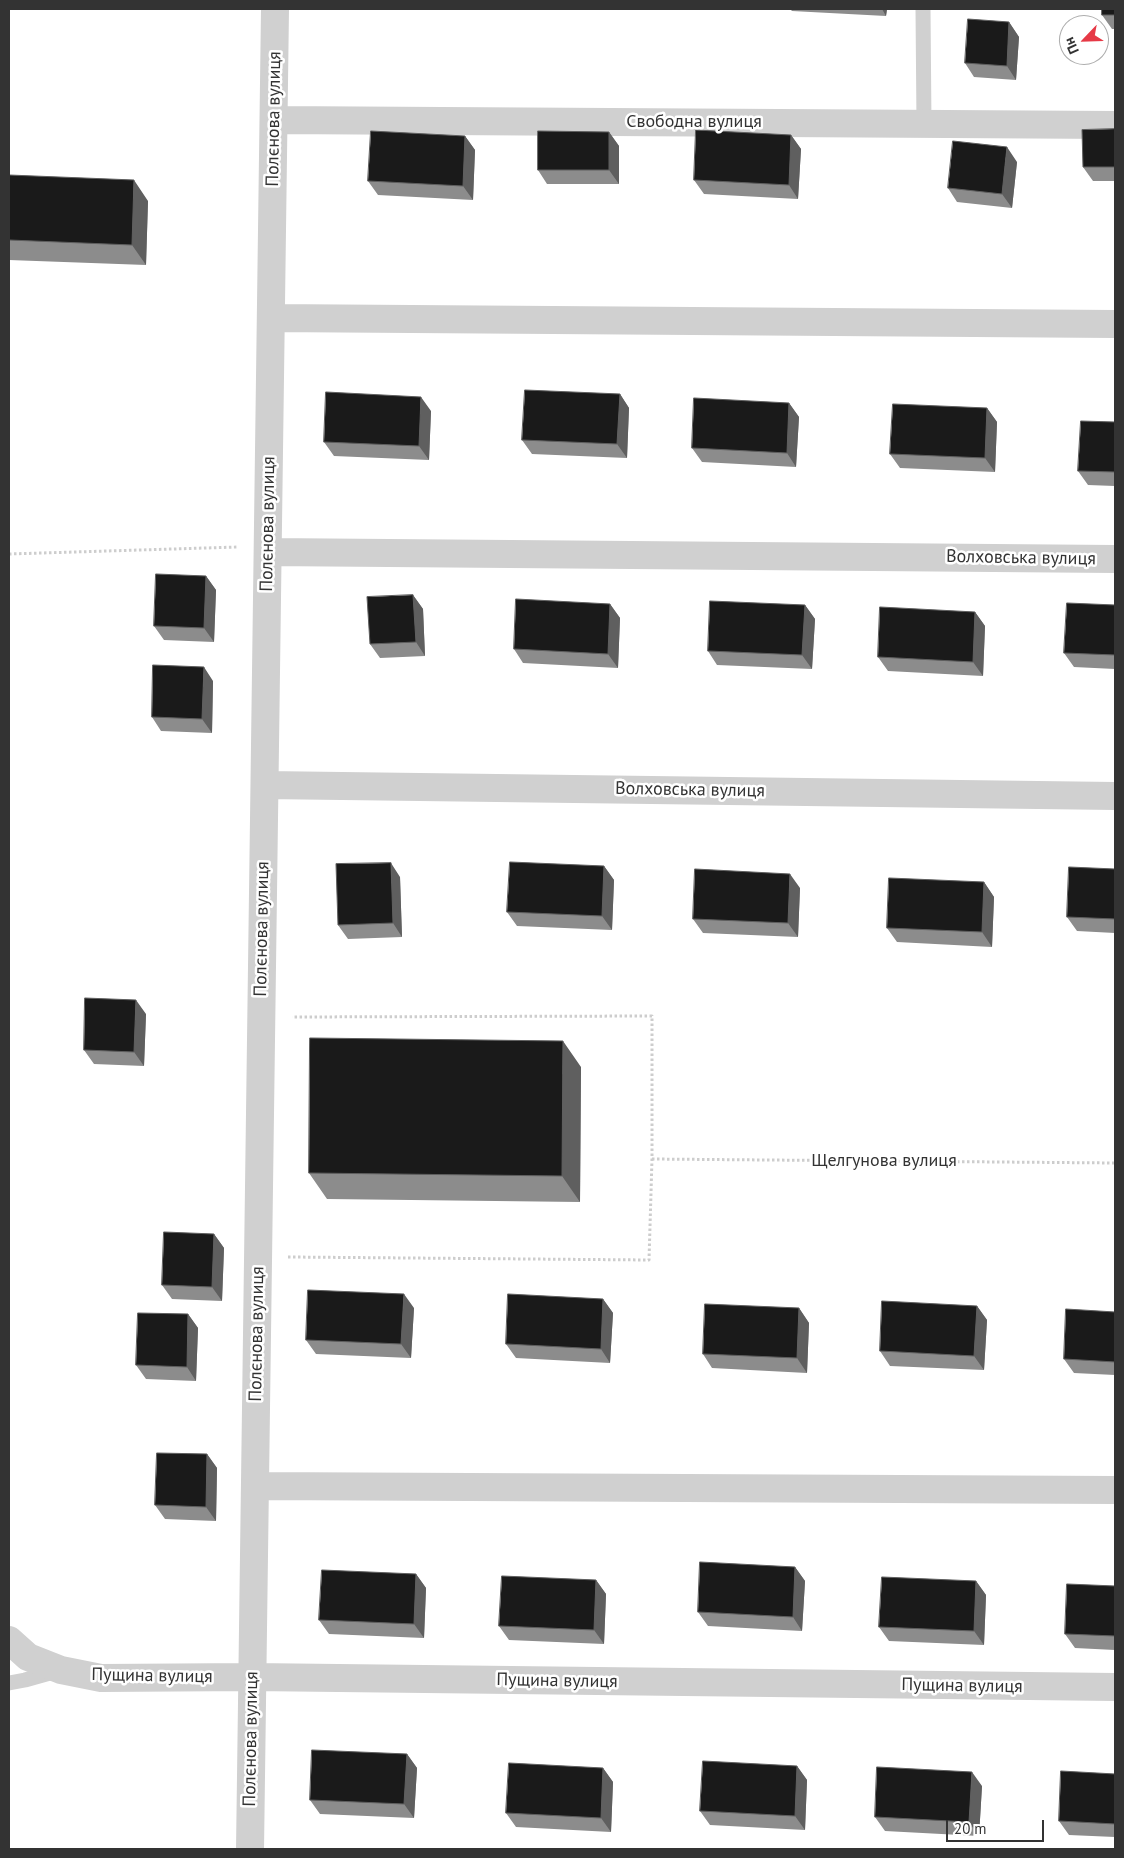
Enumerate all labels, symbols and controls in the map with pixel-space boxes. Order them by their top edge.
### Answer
north arrow [1059,15,1109,65]
text: Пн [1060,35,1083,57]
street label: Полєнова вулиця [262,51,286,187]
street label: Свободна вулиця [626,111,762,133]
street label: Полєнова вулиця [256,456,280,592]
street label: Волховська вулиця [946,546,1096,570]
street label: Волховська вулиця [615,778,765,802]
street label: Полєнова вулиця [250,861,274,997]
street label: Щелгунова вулиця [811,1150,957,1172]
street label: Полєнова вулиця [245,1266,269,1402]
street label: Пущина вулиця [91,1664,213,1688]
street label: Пущина вулиця [496,1669,618,1693]
street label: Полєнова вулиця [239,1671,263,1807]
street label: Пущина вулиця [901,1674,1023,1698]
scale bar [949,1810,1046,1842]
text: 20 m [954,1819,987,1838]

